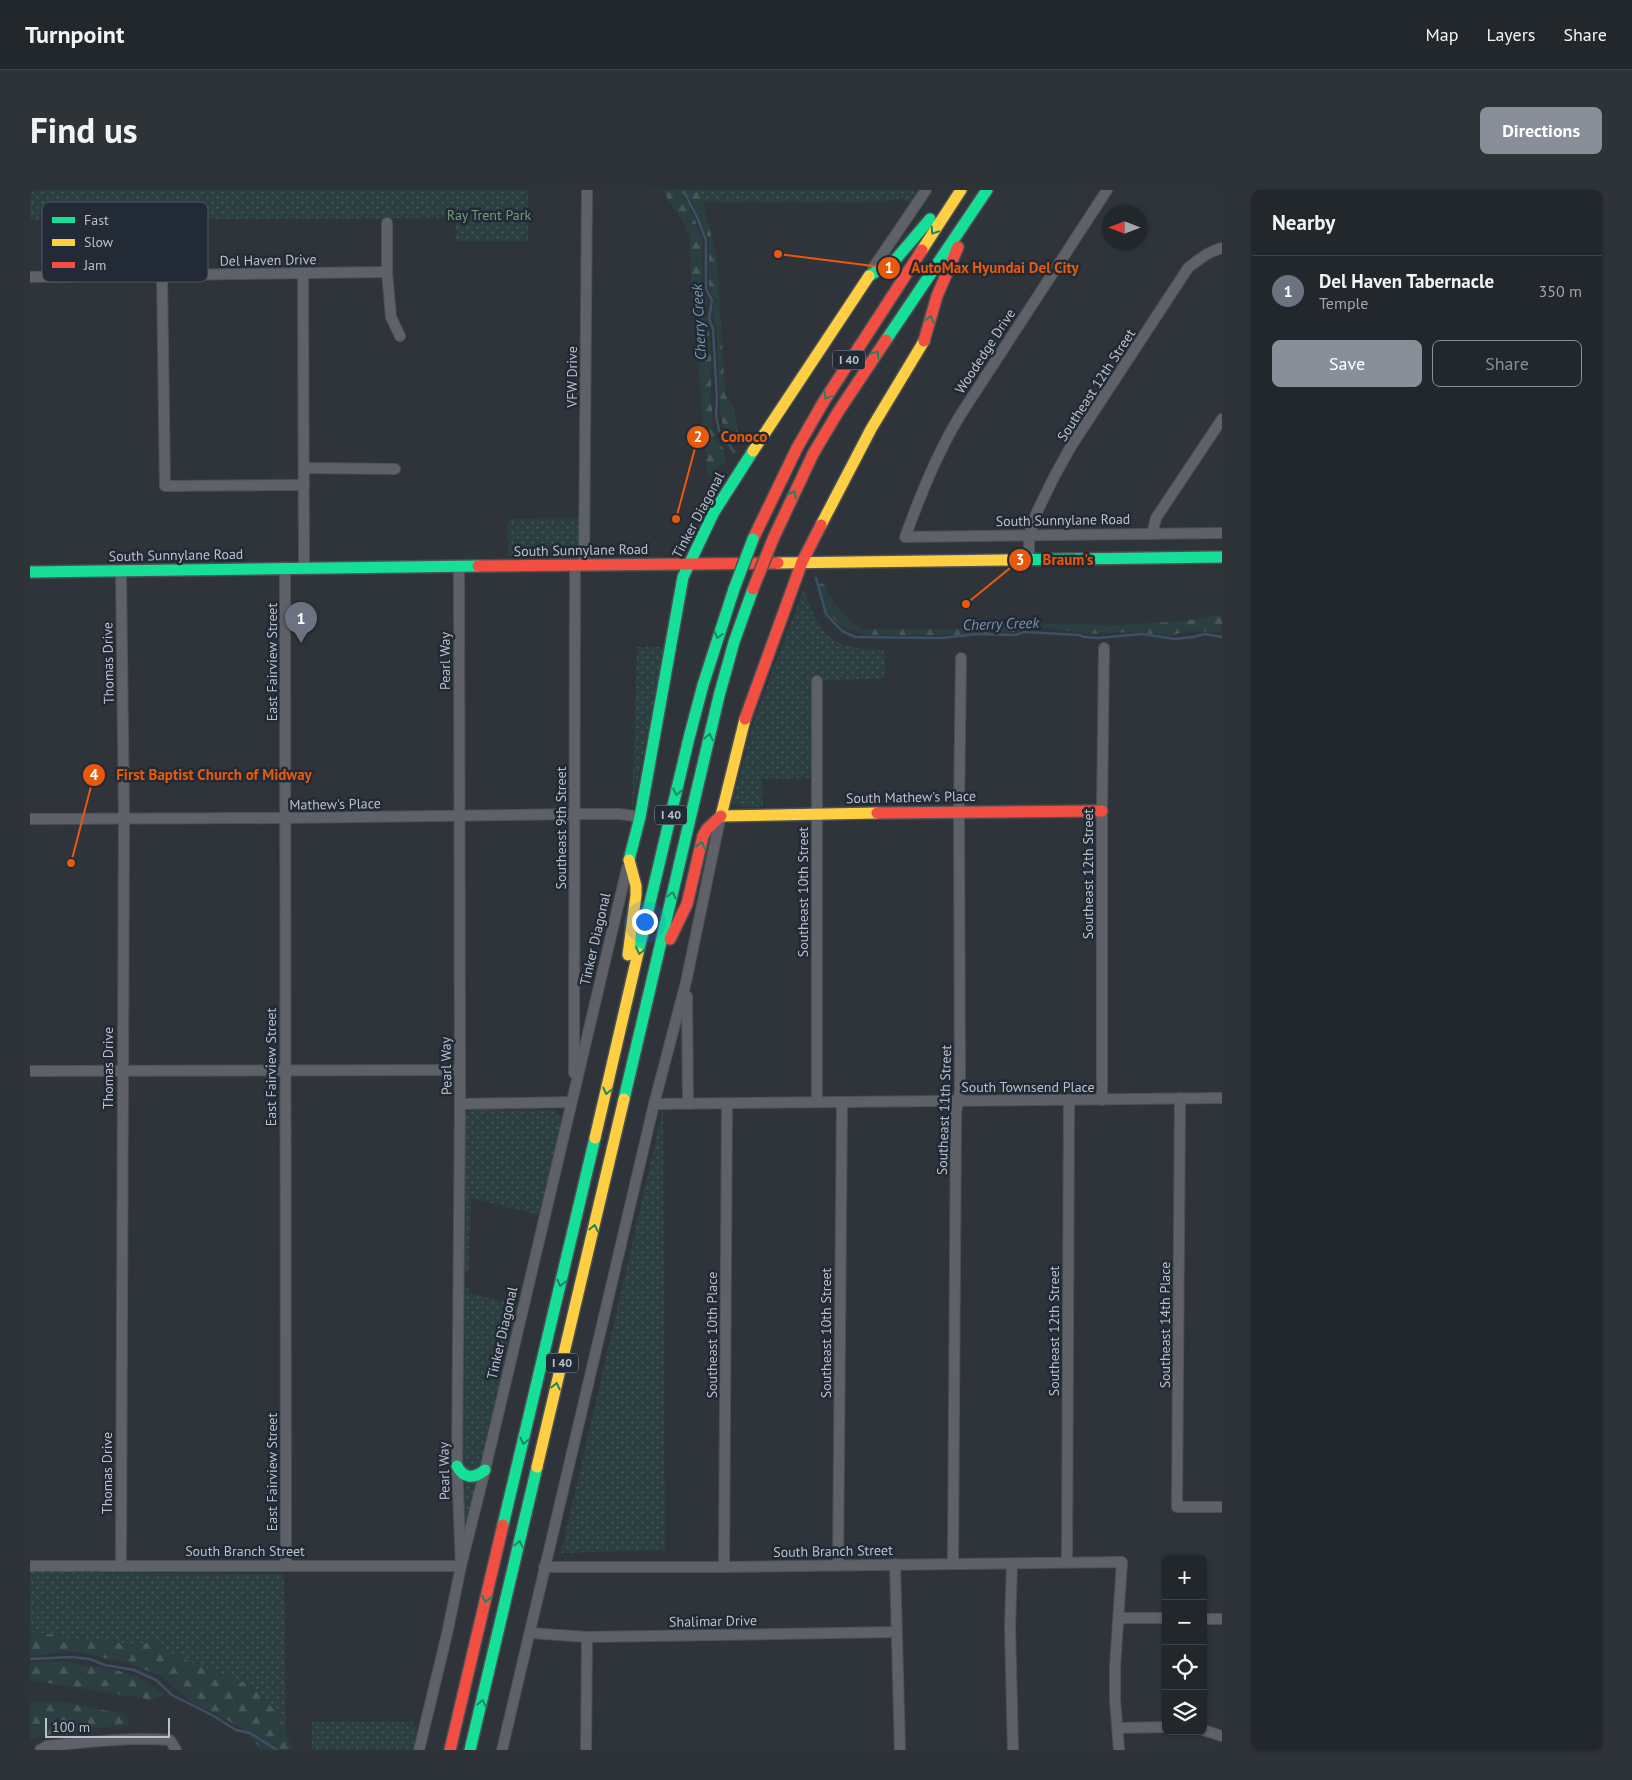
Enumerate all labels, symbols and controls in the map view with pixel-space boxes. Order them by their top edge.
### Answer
text: Turnpoint [25,19,124,50]
text: Map [1426,23,1458,46]
text: Layers [1486,23,1535,46]
text: Share [1563,23,1607,46]
text: Find us [30,107,138,153]
button: Directions [1480,107,1602,154]
legend [42,202,208,282]
north arrow [1102,205,1147,250]
park label: Ray Trent Park [447,206,532,224]
text: Nearby [1272,209,1335,236]
text: Fast [84,211,109,229]
one-way arrow [931,225,941,234]
text: Slow [84,233,114,251]
street label: Del Haven Drive [219,250,317,270]
callout: AutoMax Hyundai Del City [876,253,1089,283]
text: Jam [83,256,106,274]
text: 1 [885,258,893,277]
text: AutoMax Hyundai Del City [911,258,1080,277]
text: Del Haven Tabernacle [1319,269,1494,293]
text: 1 [1283,281,1293,301]
text: 350 m [1539,281,1582,301]
water label: Cherry Creek [687,282,710,361]
text: Temple [1319,293,1368,313]
street label: Woodedge Drive [951,305,1019,397]
one-way arrow [925,315,935,323]
street label: Southeast 12th Street [1053,325,1139,445]
button: Save [1272,340,1422,387]
button: Share [1432,340,1582,387]
street label: VFW Drive [563,346,581,409]
road number: I 40 [833,350,865,370]
one-way arrow [870,351,879,360]
one-way arrow [823,391,833,400]
callout: Conoco [686,422,777,452]
text: 2 [694,427,702,446]
text: Conoco [721,427,767,446]
street label: Tinker Diagonal [668,469,728,561]
one-way arrow [787,490,797,499]
street label: South Sunnylane Road [996,510,1130,530]
street label: South Sunnylane Road [514,540,648,560]
street label: South Sunnylane Road [109,545,243,565]
callout: Braum's [1008,545,1103,575]
text: 3 [1016,550,1024,569]
text: Braum's [1043,550,1093,569]
pin: 1 [285,602,317,643]
street label: East Fairview Street [263,603,281,721]
water label: Cherry Creek [963,613,1041,634]
street label: Thomas Drive [98,622,118,704]
street label: Pearl Way [436,631,454,690]
one-way arrow [714,631,724,639]
one-way arrow [703,733,714,742]
callout: First Baptist Church of Midway [81,760,322,790]
text: 4 [90,765,99,784]
text: First Baptist Church of Midway [116,765,313,784]
street label: Southeast 9th Street [552,766,570,889]
street label: South Mathew's Place [846,787,976,807]
one-way arrow [672,788,683,797]
street label: Mathew's Place [289,794,381,814]
road number: I 40 [655,806,687,824]
street label: Southeast 12th Street [1079,809,1097,939]
street label: Southeast 10th Street [794,827,812,957]
one-way arrow [695,841,706,850]
street label: Tinker Diagonal [576,891,614,987]
one-way arrow [666,891,677,900]
your location [632,909,658,935]
one-way arrow [635,946,646,955]
street label: East Fairview Street [262,1008,280,1126]
street label: Thomas Drive [99,1027,117,1109]
street label: Pearl Way [436,1036,456,1095]
street label: Southeast 11th Street [933,1044,955,1176]
street label: South Townsend Place [961,1078,1095,1096]
one-way arrow [602,1086,612,1094]
one-way arrow [588,1224,599,1233]
street label: Southeast 14th Place [1156,1262,1174,1388]
street label: Southeast 12th Street [1045,1266,1063,1396]
street label: Southeast 10th Street [817,1268,835,1398]
street label: Southeast 10th Place [703,1272,721,1398]
one-way arrow [556,1278,567,1287]
street label: Tinker Diagonal [483,1285,521,1381]
road number: I 40 [546,1354,578,1372]
one-way arrow [550,1382,561,1391]
street label: East Fairview Street [263,1413,281,1531]
street label: Thomas Drive [98,1432,116,1514]
one-way arrow [519,1436,530,1445]
street label: Pearl Way [434,1441,454,1500]
one-way arrow [513,1540,524,1549]
street label: South Branch Street [773,1541,893,1561]
street label: South Branch Street [185,1542,305,1560]
map controls [1162,1555,1207,1735]
button: + [1162,1555,1207,1600]
one-way arrow [481,1594,492,1603]
button: − [1162,1600,1207,1645]
street label: Shalimar Drive [669,1611,757,1631]
button: locate [1162,1645,1207,1690]
button: layers [1162,1690,1207,1735]
one-way arrow [476,1698,487,1707]
scale bar [45,1715,170,1738]
text: 100 m [52,1718,90,1736]

